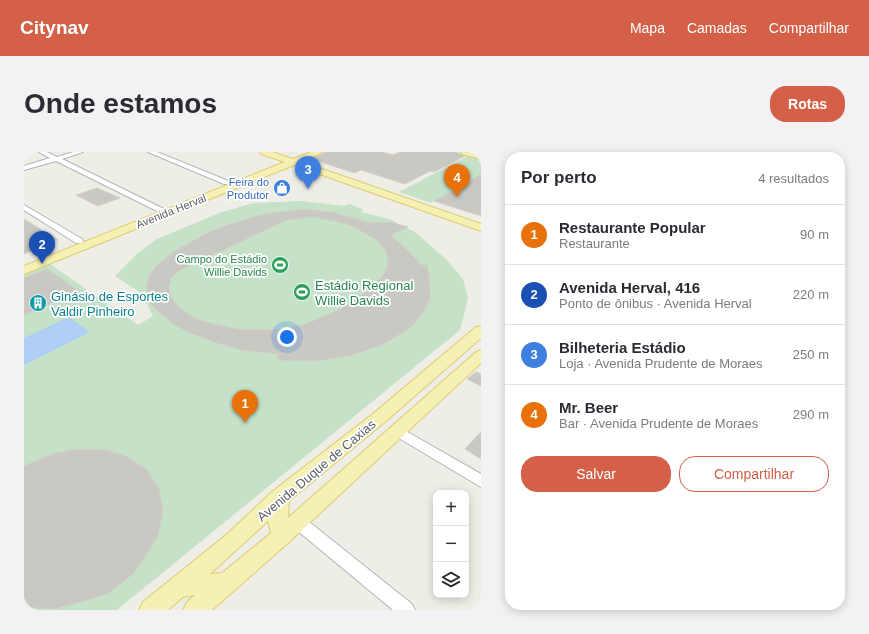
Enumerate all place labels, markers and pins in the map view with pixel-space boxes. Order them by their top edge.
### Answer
pin: 3 [295,156,321,189]
pin: 4 [444,164,470,197]
place label: Feira do Produtor [227,176,269,201]
shop icon: Feira do Produtor [272,178,292,198]
pin: 2 [29,231,55,264]
place label: Campo do Estádio Willie Davids [177,253,267,278]
sports icon: Campo do Estádio Willie Davids [270,255,290,275]
place label: Estádio Regional Willie Davids [315,278,413,308]
sports icon: Estádio Regional Willie Davids [292,282,312,302]
place label: Ginásio de Esportes Valdir Pinheiro [51,289,169,319]
building icon: Ginásio de Esportes Valdir Pinheiro [28,293,48,313]
pin: 1 [232,390,258,423]

